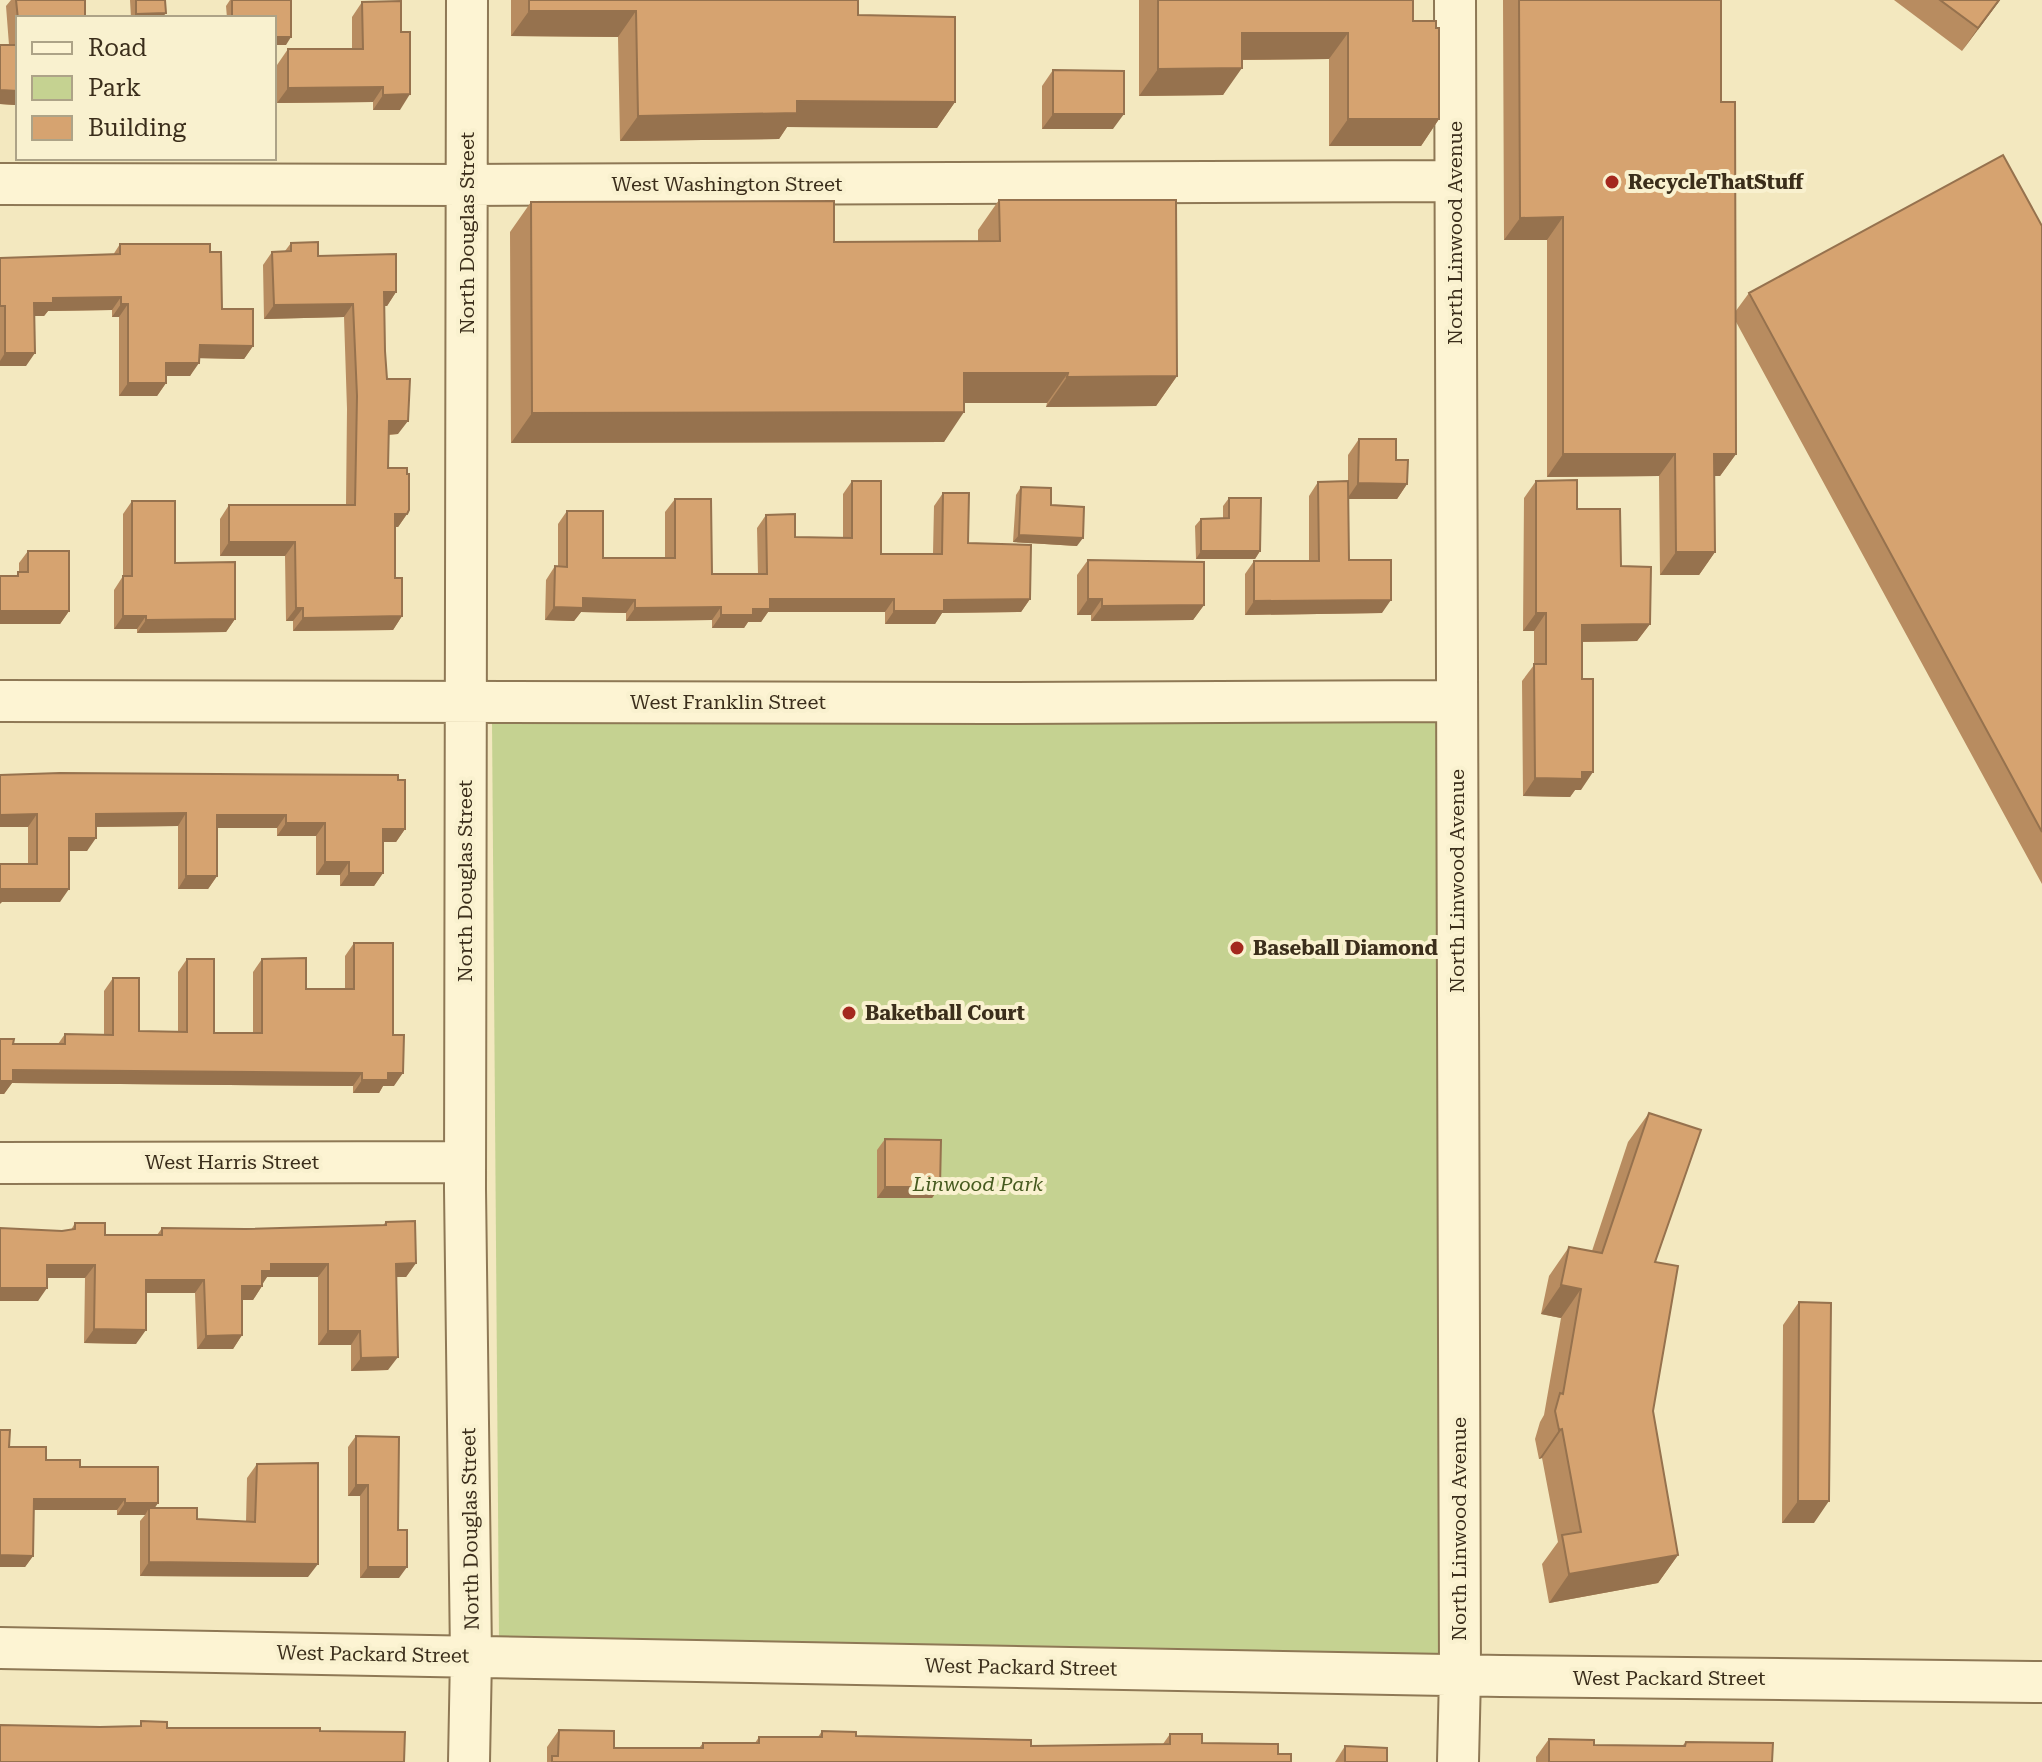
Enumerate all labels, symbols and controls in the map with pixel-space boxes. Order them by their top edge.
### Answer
legend [16,16,276,160]
text: Road [88,34,147,62]
text: Park [88,74,141,102]
text: Building [88,114,186,142]
street label: North Linwood Avenue [1443,121,1467,345]
street label: North Douglas Street [455,131,479,334]
place label: RecycleThatStuff [1628,170,1804,194]
street label: West Washington Street [612,172,843,196]
marker: RecycleThatStuff [1603,173,1621,191]
street label: West Franklin Street [630,690,826,714]
street label: North Linwood Avenue [1445,769,1469,993]
street label: North Douglas Street [453,779,477,982]
place label: Baseball Diamond [1253,936,1438,960]
marker: Baseball Diamond [1228,939,1246,957]
place label: Baketball Court [865,1001,1025,1025]
marker: Baketball Court [840,1004,858,1022]
street label: West Harris Street [145,1150,320,1174]
park label: Linwood Park [912,1172,1043,1196]
street label: North Linwood Avenue [1447,1417,1471,1641]
street label: North Douglas Street [456,1427,484,1631]
street label: West Packard Street [276,1640,470,1668]
street label: West Packard Street [924,1653,1118,1681]
street label: West Packard Street [1573,1666,1766,1690]

